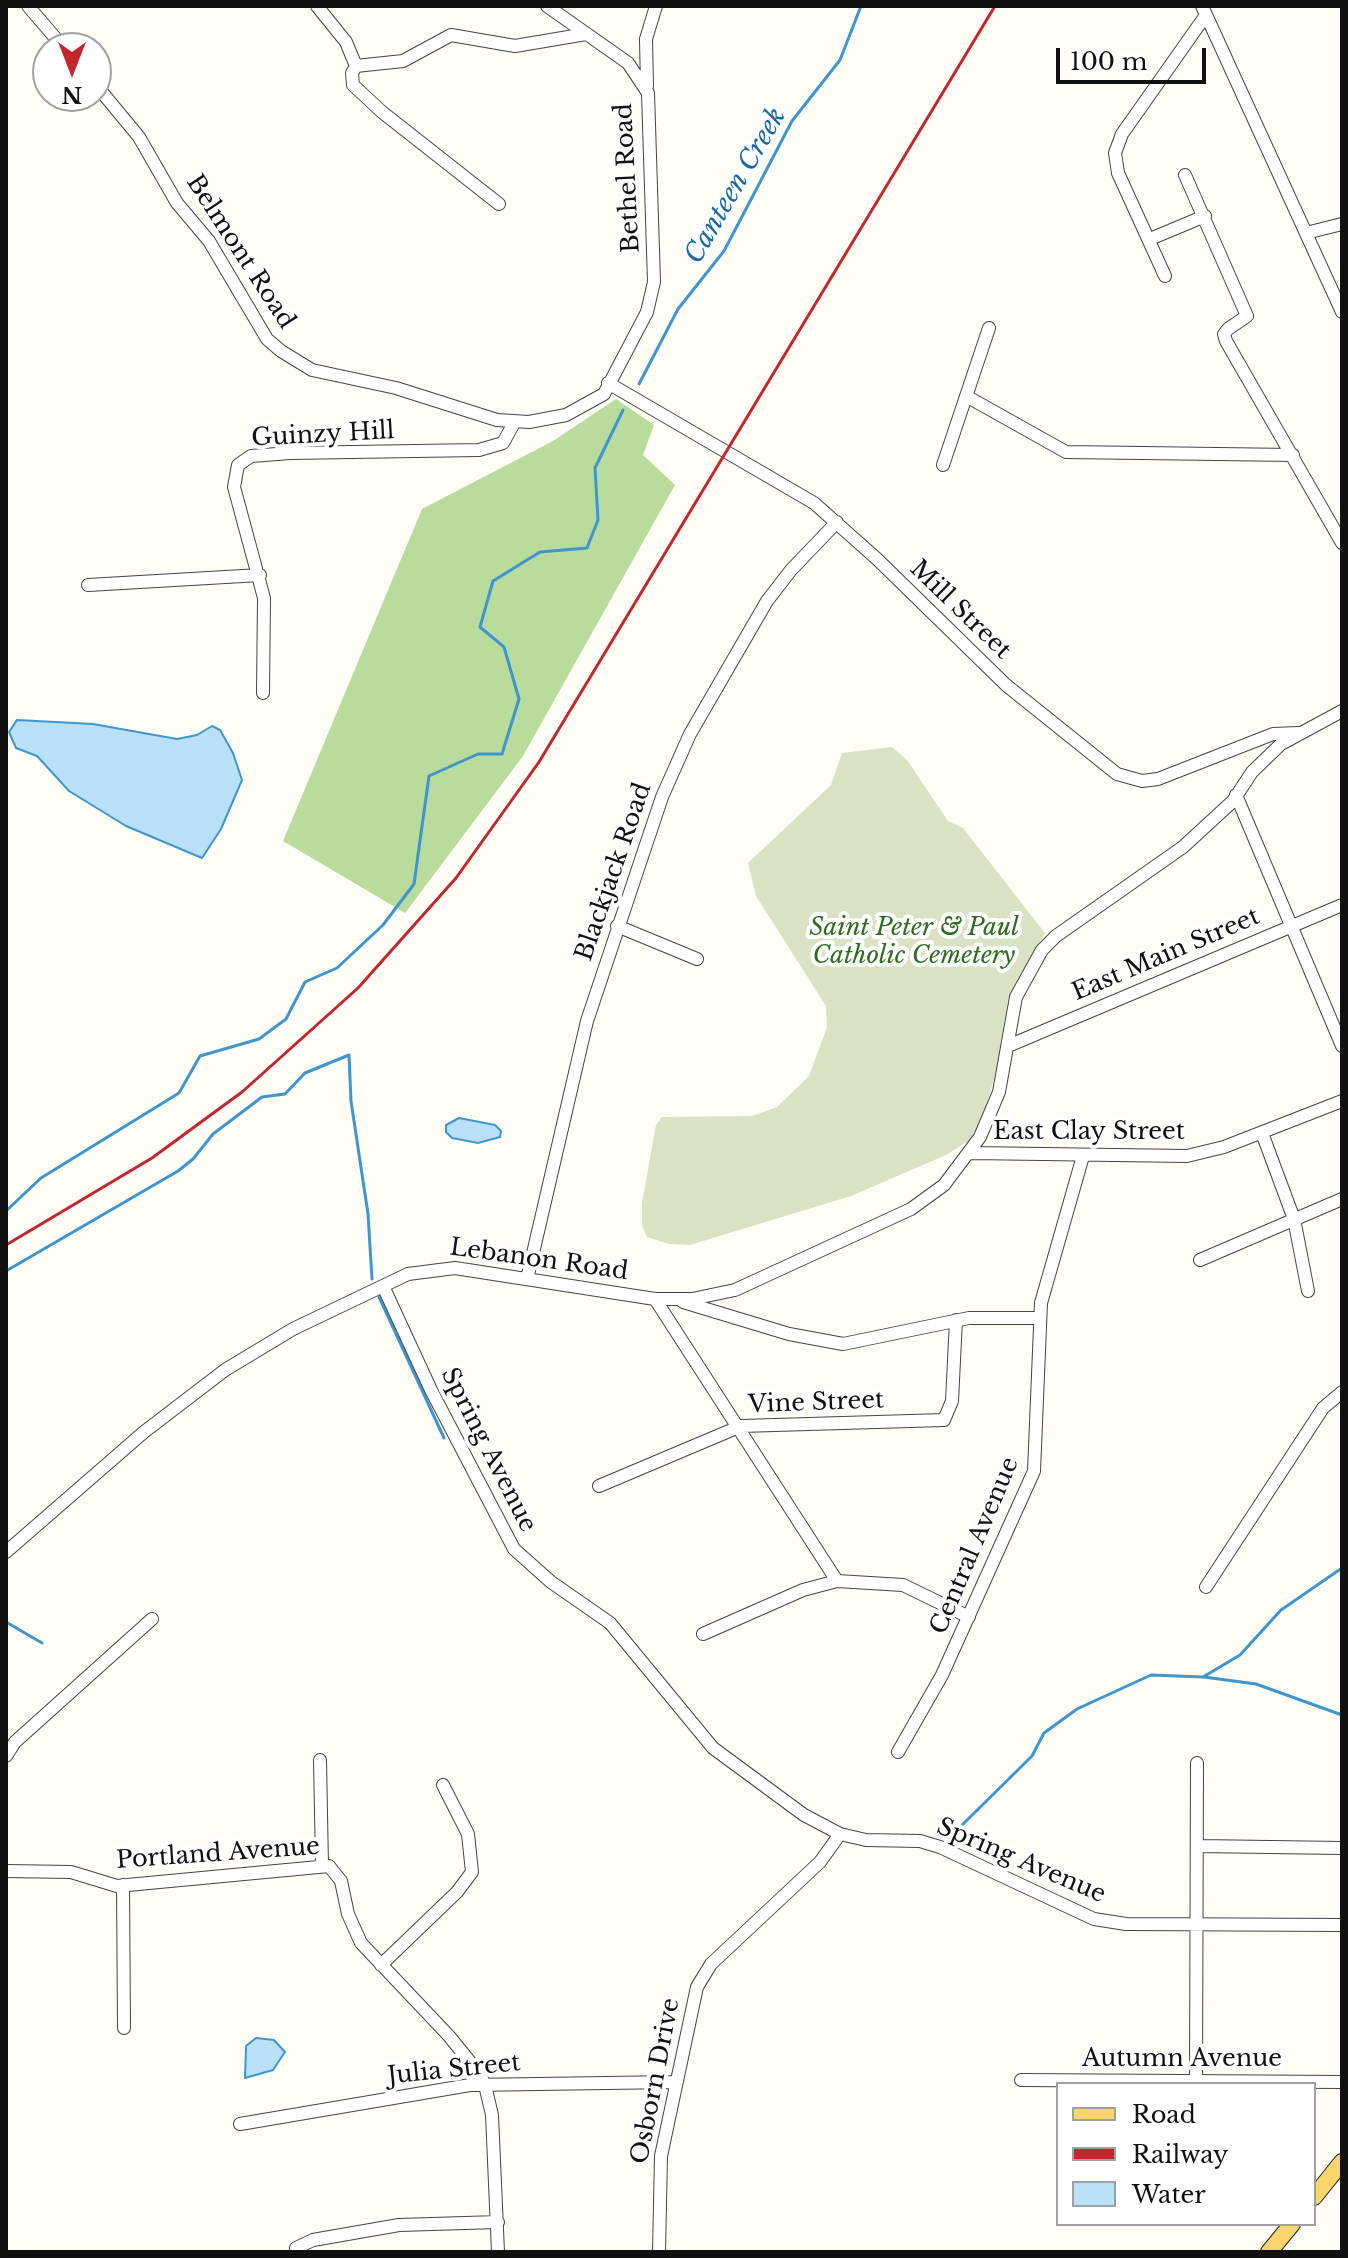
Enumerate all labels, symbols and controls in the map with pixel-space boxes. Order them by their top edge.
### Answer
north arrow [32,32,112,112]
scale bar [1060,32,1210,82]
text: 100 m [1070,47,1148,76]
text: N [62,81,82,108]
street label: Bethel Road [610,102,646,254]
water label: Canteen Creek [679,103,793,269]
street label: Belmont Road [180,170,300,334]
street label: Guinzy Hill [251,417,395,453]
street label: Mill Street [904,555,1016,665]
street label: Blackjack Road [570,779,658,965]
street label: East Main Street [1068,903,1264,1007]
park label: Saint Peter & Paul Catholic Cemetery [809,914,1019,970]
street label: East Clay Street [993,1118,1185,1146]
street label: Lebanon Road [448,1233,630,1287]
street label: Spring Avenue [434,1363,542,1537]
street label: Vine Street [747,1386,885,1420]
street label: Central Avenue [925,1453,1025,1639]
street label: Spring Avenue [932,1812,1110,1910]
street label: Portland Avenue [115,1833,321,1875]
street label: Osborn Drive [626,1996,686,2166]
street label: Autumn Avenue [1082,2045,1282,2073]
street label: Julia Street [386,2049,522,2091]
legend [1056,2082,1316,2226]
text: Road [1132,2100,1196,2129]
text: Railway [1132,2140,1228,2169]
text: Water [1132,2180,1206,2209]

